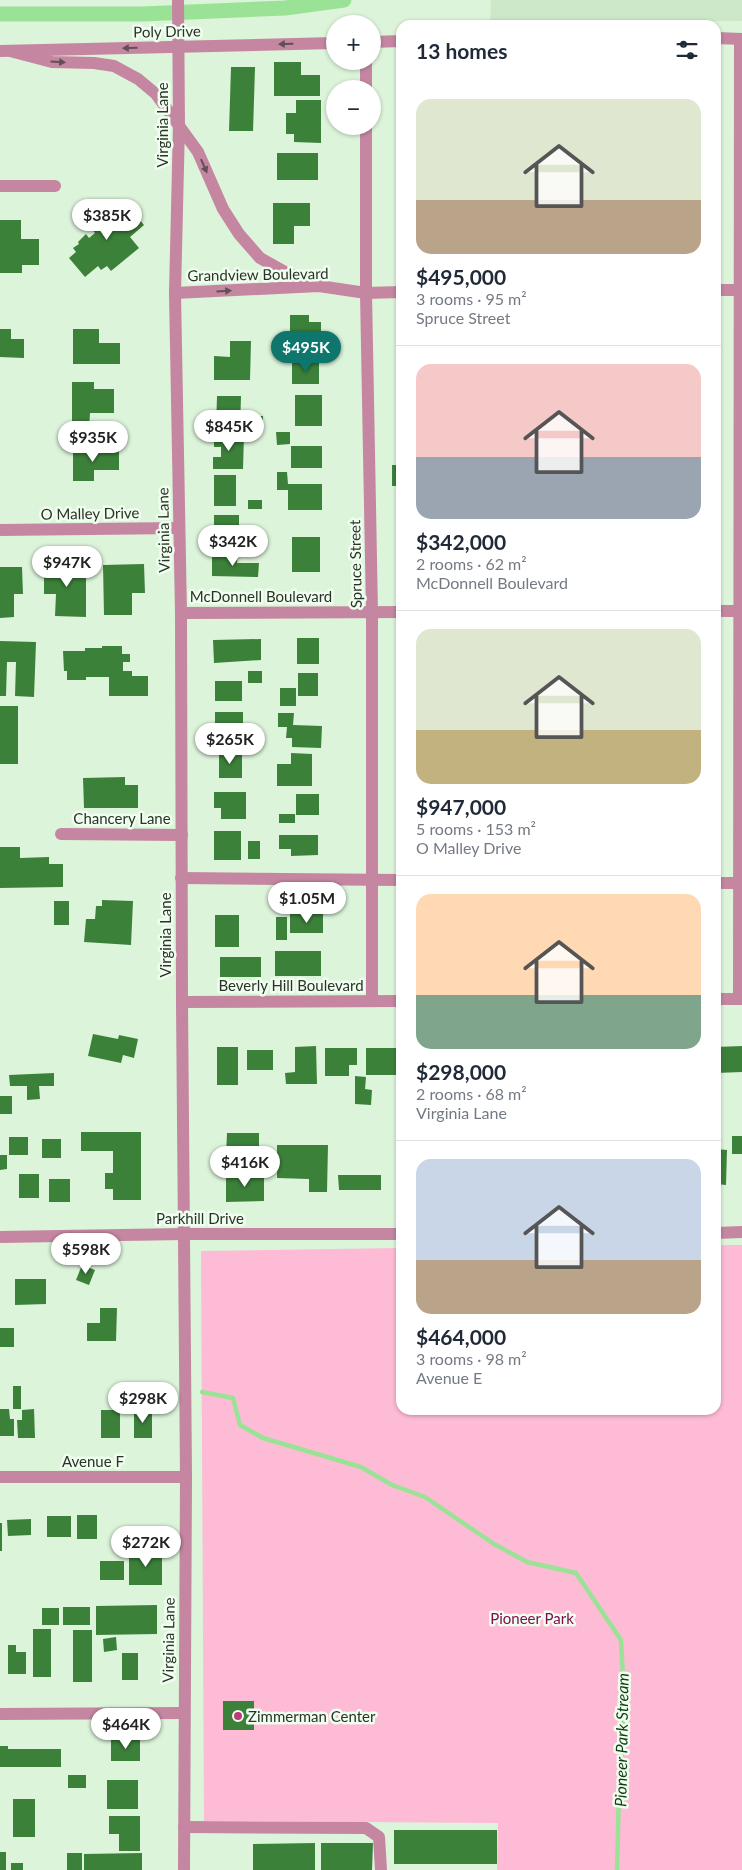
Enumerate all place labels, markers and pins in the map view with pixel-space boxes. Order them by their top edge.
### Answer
pin: $385K [72,198,142,241]
pin: $495K [271,330,341,373]
pin: $845K [194,410,264,452]
pin: $935K [58,420,128,463]
pin: $342K [198,524,268,567]
pin: $947K [32,546,102,588]
pin: $265K [195,722,265,765]
pin: $1.05M [266,882,348,924]
pin: $416K [210,1146,280,1188]
pin: $598K [51,1232,121,1275]
pin: $298K [108,1382,178,1424]
pin: $272K [111,1526,181,1568]
place label: Zimmerman Center [248,1707,376,1725]
pin: $464K [91,1708,161,1750]
marker: Zimmerman Center [232,1710,244,1722]

